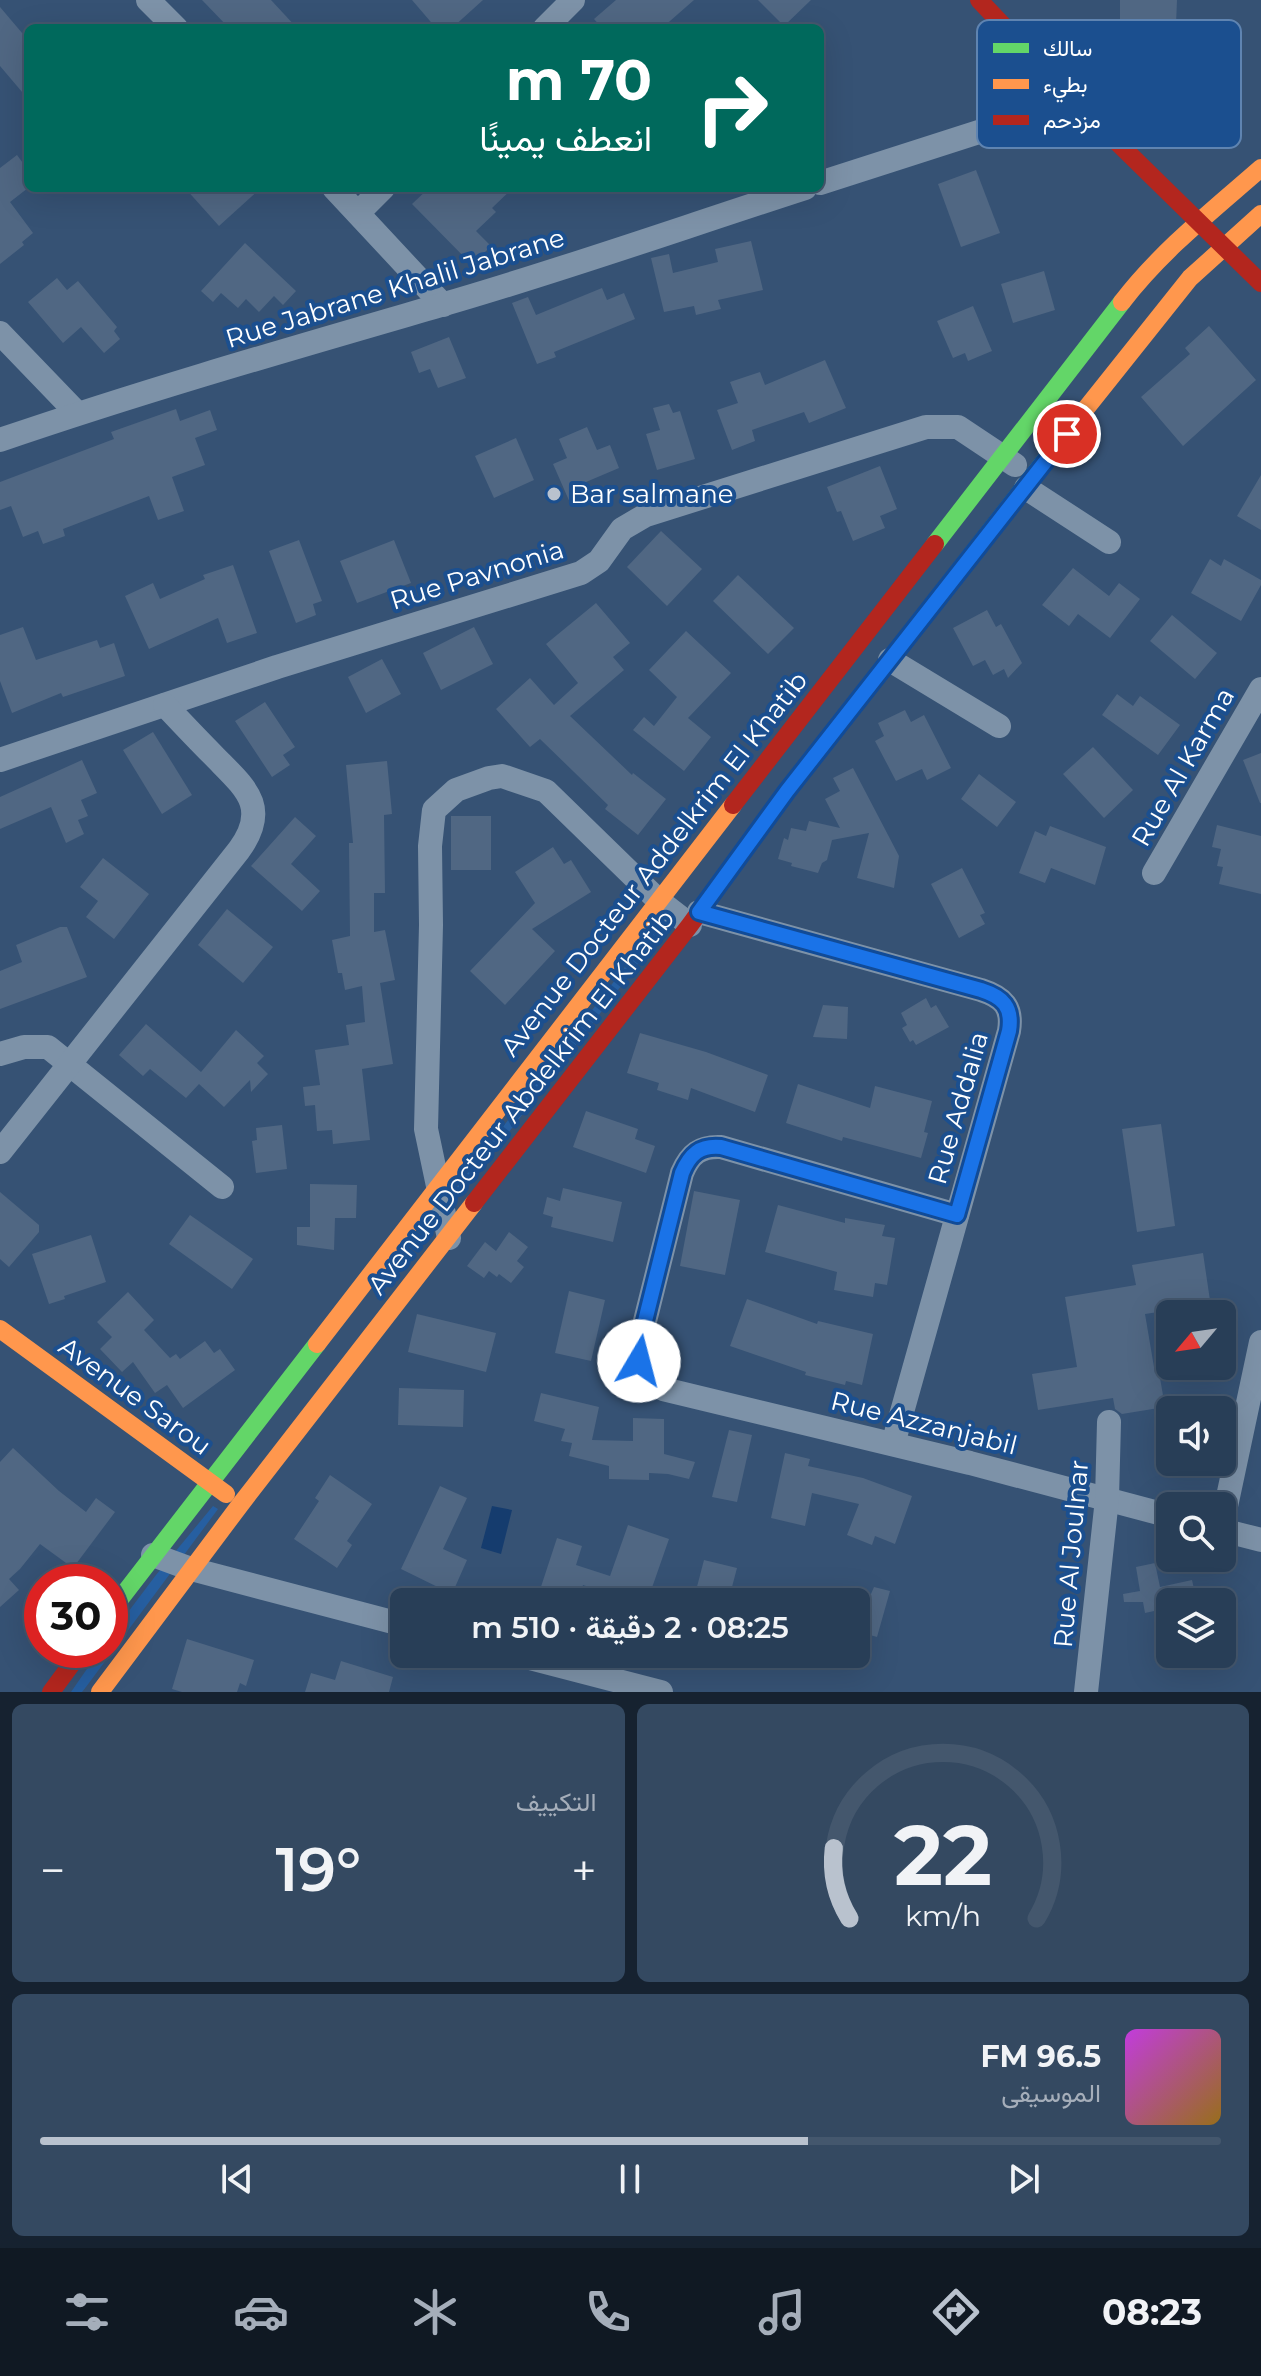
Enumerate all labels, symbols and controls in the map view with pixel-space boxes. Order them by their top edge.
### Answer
legend [977,20,1241,148]
text: سالك [1043,35,1092,62]
text: 70 m [506,46,652,114]
icon: right [680,56,784,160]
text: بطيء [1043,71,1088,103]
text: مزدحم [1043,107,1101,135]
text: انعطف يمينًا [479,116,652,160]
street label: Rue Jabrane Khalil Jabrane [222,221,568,355]
pin [1033,400,1101,468]
icon: arrive [1045,412,1089,456]
place label: Bar salmane [570,478,733,510]
marker: Bar salmane [545,485,563,503]
street label: Rue Pavnonia [386,533,568,617]
street label: Avenue Docteur Addelkrim El Khatib [494,665,814,1063]
street label: Rue Al Karma [1125,682,1241,852]
street label: Avenue Docteur Abdelkrim El Khatib [361,903,681,1301]
street label: Rue Addalia [921,1028,995,1188]
north arrow [1156,1300,1236,1380]
map controls [1156,1300,1236,1668]
position arrow [597,1319,681,1403]
street label: Avenue Sarou [53,1330,217,1462]
street label: Rue Azzanjabil [827,1384,1021,1462]
button: sound [1156,1396,1236,1476]
street label: Rue Al Joulnar [1047,1459,1095,1649]
button: search [1156,1492,1236,1572]
speed limit sign: 30 [24,1564,128,1668]
button: layers [1156,1588,1236,1668]
text: 08:25 · 2 دقيقة · 510 m [471,1609,789,1646]
text: التكييف [516,1786,597,1818]
text: 22 [894,1804,992,1906]
text: 19° [275,1833,361,1906]
text: − [40,1843,65,1897]
text: + [571,1843,597,1897]
text: km/h [905,1898,981,1933]
text: 96.5 FM [980,2038,1101,2075]
text: الموسيقى [1001,2077,1101,2109]
icon: previous [215,2157,259,2201]
icon: pause [608,2157,652,2201]
icon: next [1002,2157,1046,2201]
icon: filters [59,2284,115,2340]
icon: car [233,2284,289,2340]
icon: climate [407,2284,463,2340]
icon: phone [580,2284,636,2340]
icon: music [754,2284,810,2340]
icon: directions [928,2284,984,2340]
text: 08:23 [1102,2290,1202,2334]

